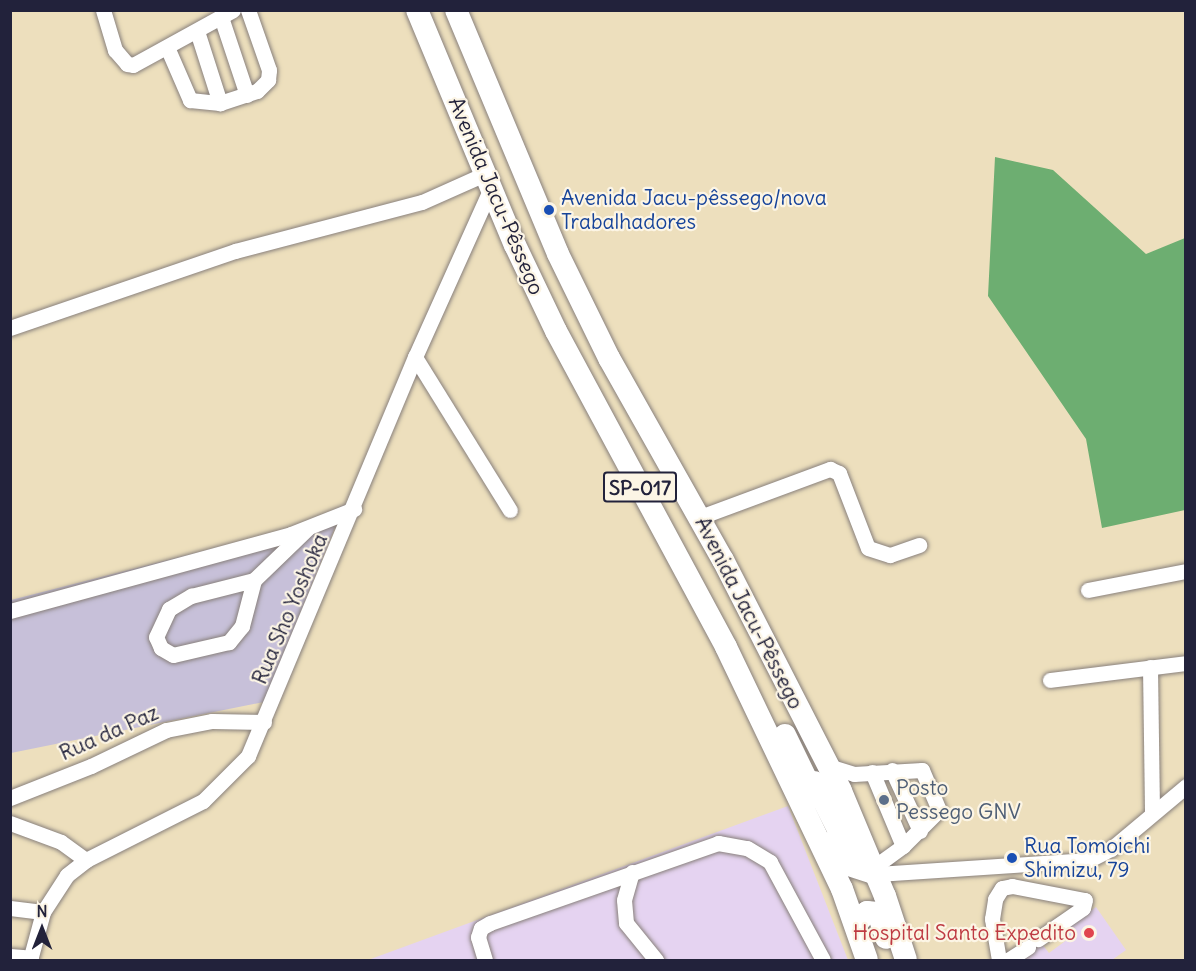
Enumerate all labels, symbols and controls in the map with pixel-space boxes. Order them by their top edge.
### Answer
street label: Avenida Jacu-Pêssego [443,93,549,299]
place label: Avenida Jacu-pêssego/nova Trabalhadores [561,185,827,235]
marker: Avenida Jacu-pêssego/nova Trabalhadores [542,203,556,217]
road number: SP-017 [602,470,678,504]
street label: Avenida Jacu-Pêssego [690,513,808,713]
street label: Rua Sho Yoshoka [247,530,333,688]
street label: Rua da Paz [56,700,162,766]
place label: Posto Pessego GNV [896,775,1021,825]
marker: Posto Pessego GNV [877,793,891,807]
place label: Rua Tomoichi Shimizu, 79 [1024,833,1150,883]
marker: Rua Tomoichi Shimizu, 79 [1005,851,1019,865]
north arrow [12,899,72,959]
text: N [36,901,48,921]
place label: Hospital Santo Expedito [853,920,1076,946]
marker: Hospital Santo Expedito [1080,924,1098,942]

